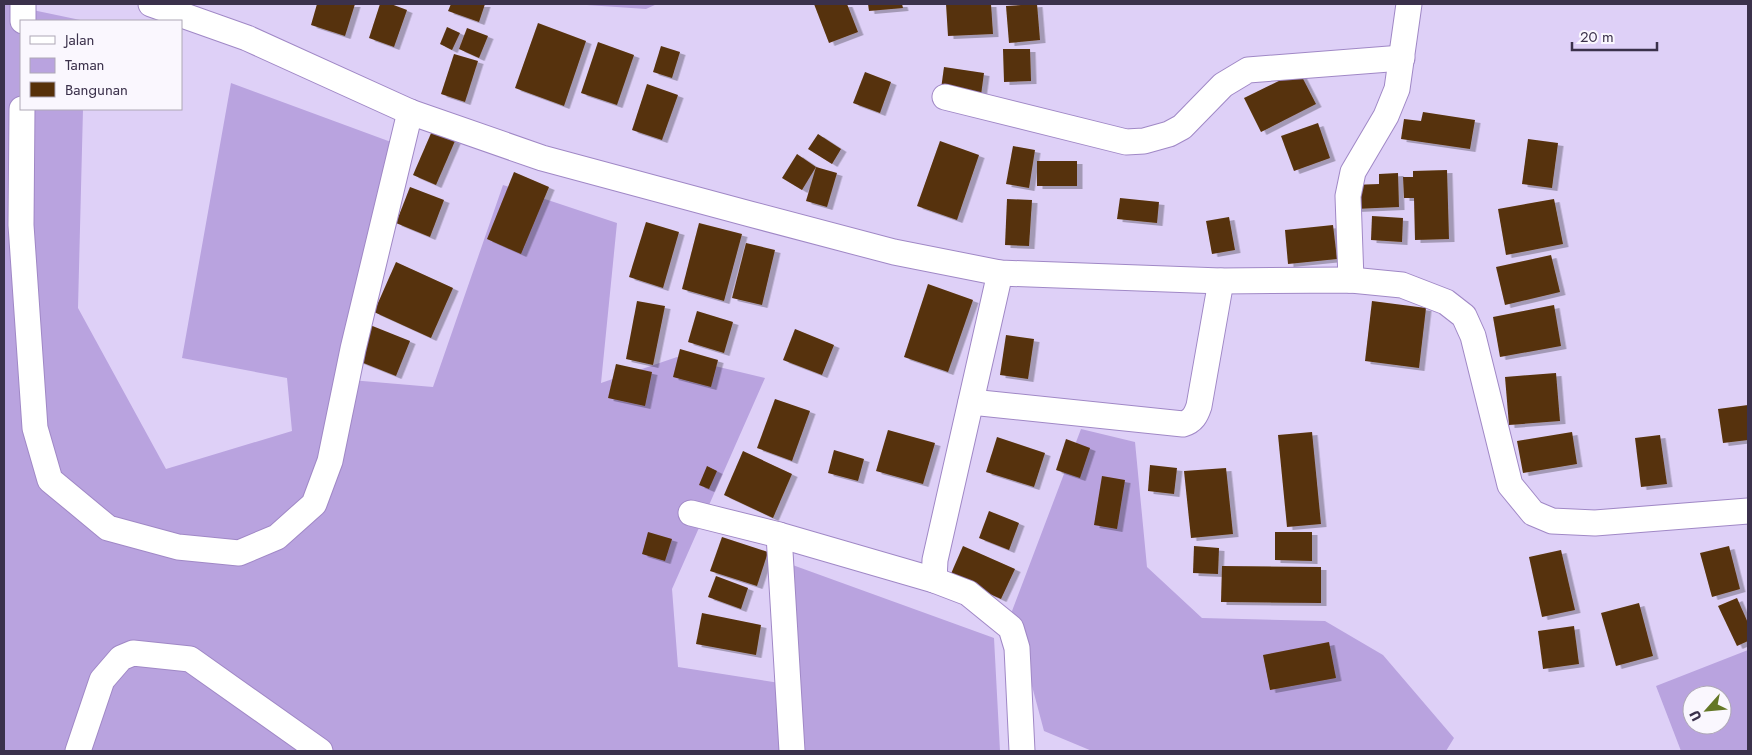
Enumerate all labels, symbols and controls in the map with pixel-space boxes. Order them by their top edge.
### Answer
legend [20,20,182,110]
scale bar [1572,20,1657,52]
text: 20 m [1580,26,1614,48]
text: Jalan [63,29,94,51]
text: Taman [65,54,104,76]
text: Bangunan [65,79,128,101]
north arrow [1682,685,1732,735]
text: U [1684,707,1707,725]

